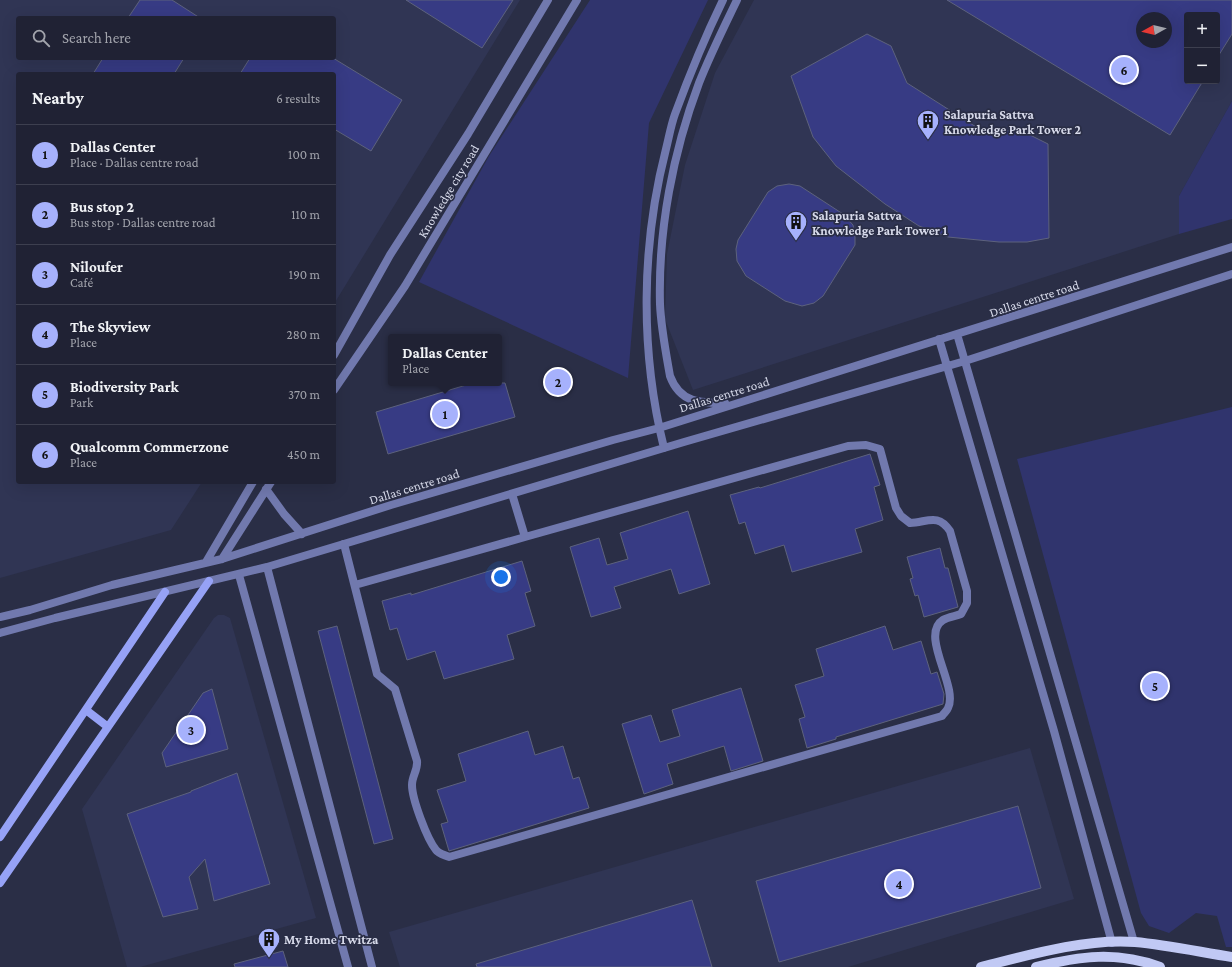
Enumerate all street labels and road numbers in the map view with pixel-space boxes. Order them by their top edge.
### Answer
street label: Knowledge city road [415,142,482,240]
street label: Dallas centre road [987,277,1081,320]
street label: Dallas centre road [677,374,771,415]
street label: Dallas centre road [367,466,461,507]

